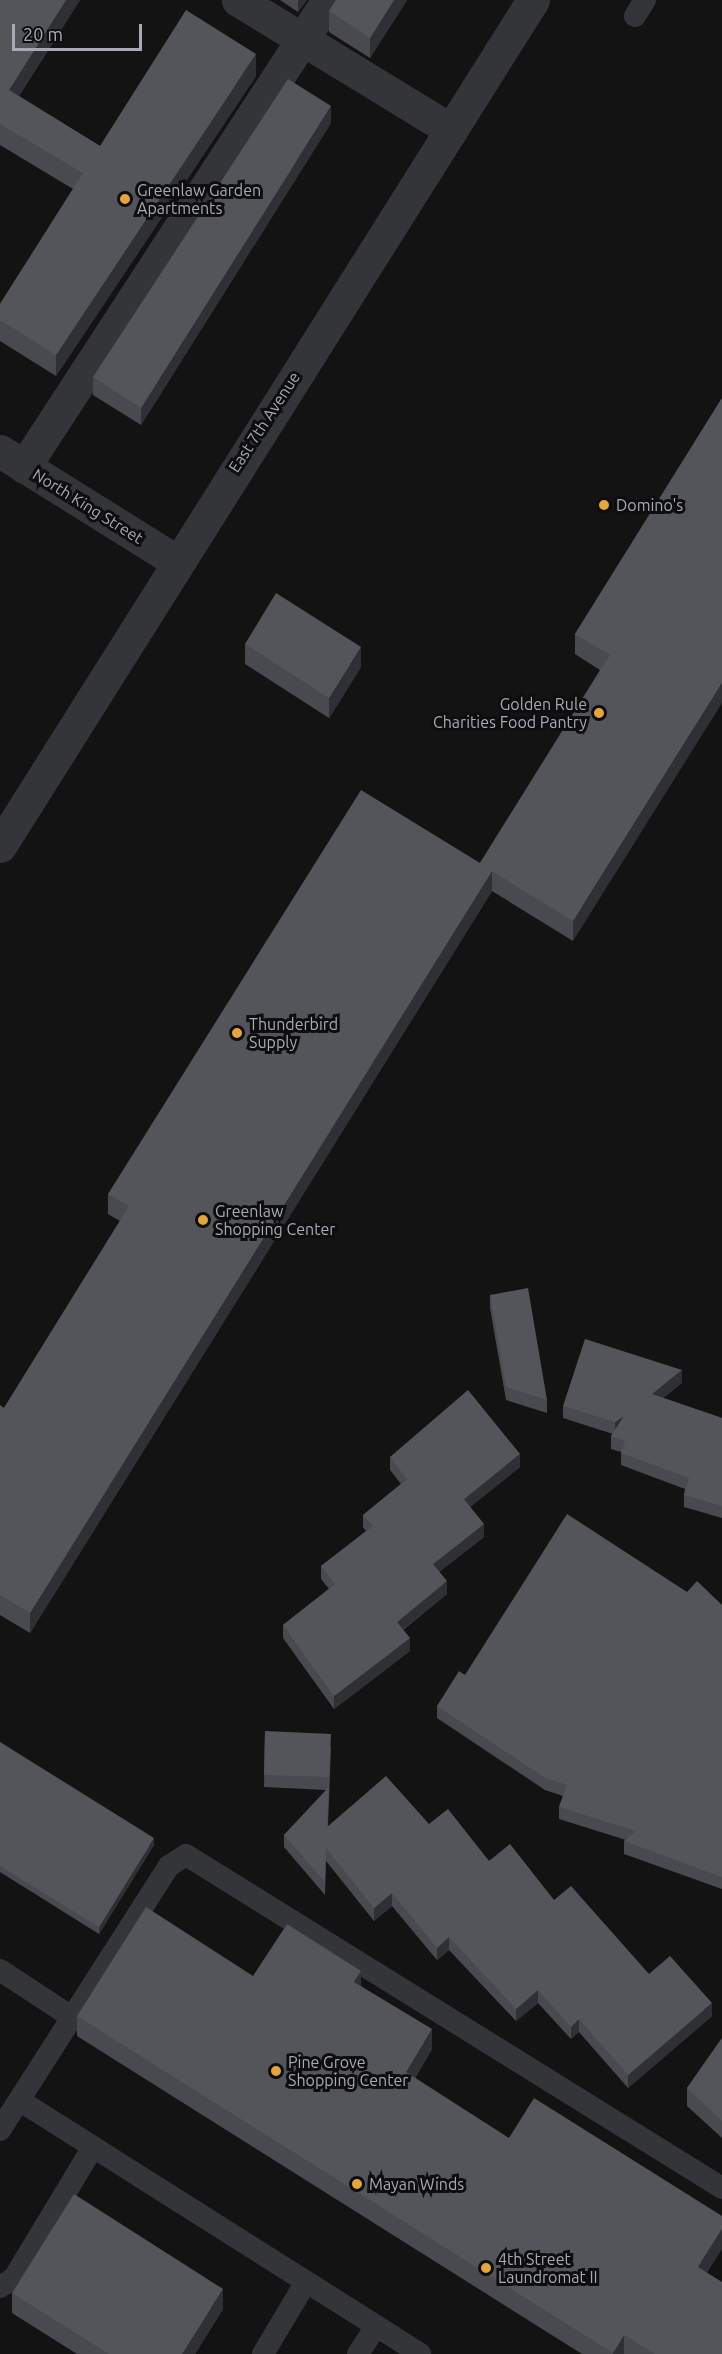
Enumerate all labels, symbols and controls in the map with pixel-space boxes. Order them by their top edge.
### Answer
scale bar [15,12,146,50]
text: 20 m [23,24,63,44]
place label: Greenlaw Garden Apartments [137,180,261,218]
marker: Greenlaw Garden Apartments [118,192,132,206]
street label: East 7th Avenue [224,368,304,476]
street label: North King Street [29,464,147,548]
place label: Domino's [616,495,683,515]
marker: Domino's [597,498,611,512]
place label: Golden Rule Charities Food Pantry [433,694,587,732]
marker: Golden Rule Charities Food Pantry [592,706,606,720]
place label: Thunderbird Supply [249,1014,338,1052]
marker: Thunderbird Supply [230,1026,244,1040]
place label: Greenlaw Shopping Center [215,1201,335,1239]
marker: Greenlaw Shopping Center [196,1213,210,1227]
place label: Pine Grove Shopping Center [288,2052,408,2090]
marker: Pine Grove Shopping Center [269,2064,283,2078]
place label: Mayan Winds [369,2174,464,2194]
marker: Mayan Winds [350,2177,364,2191]
place label: 4th Street Laundromat II [498,2249,598,2287]
marker: 4th Street Laundromat II [479,2261,493,2275]

